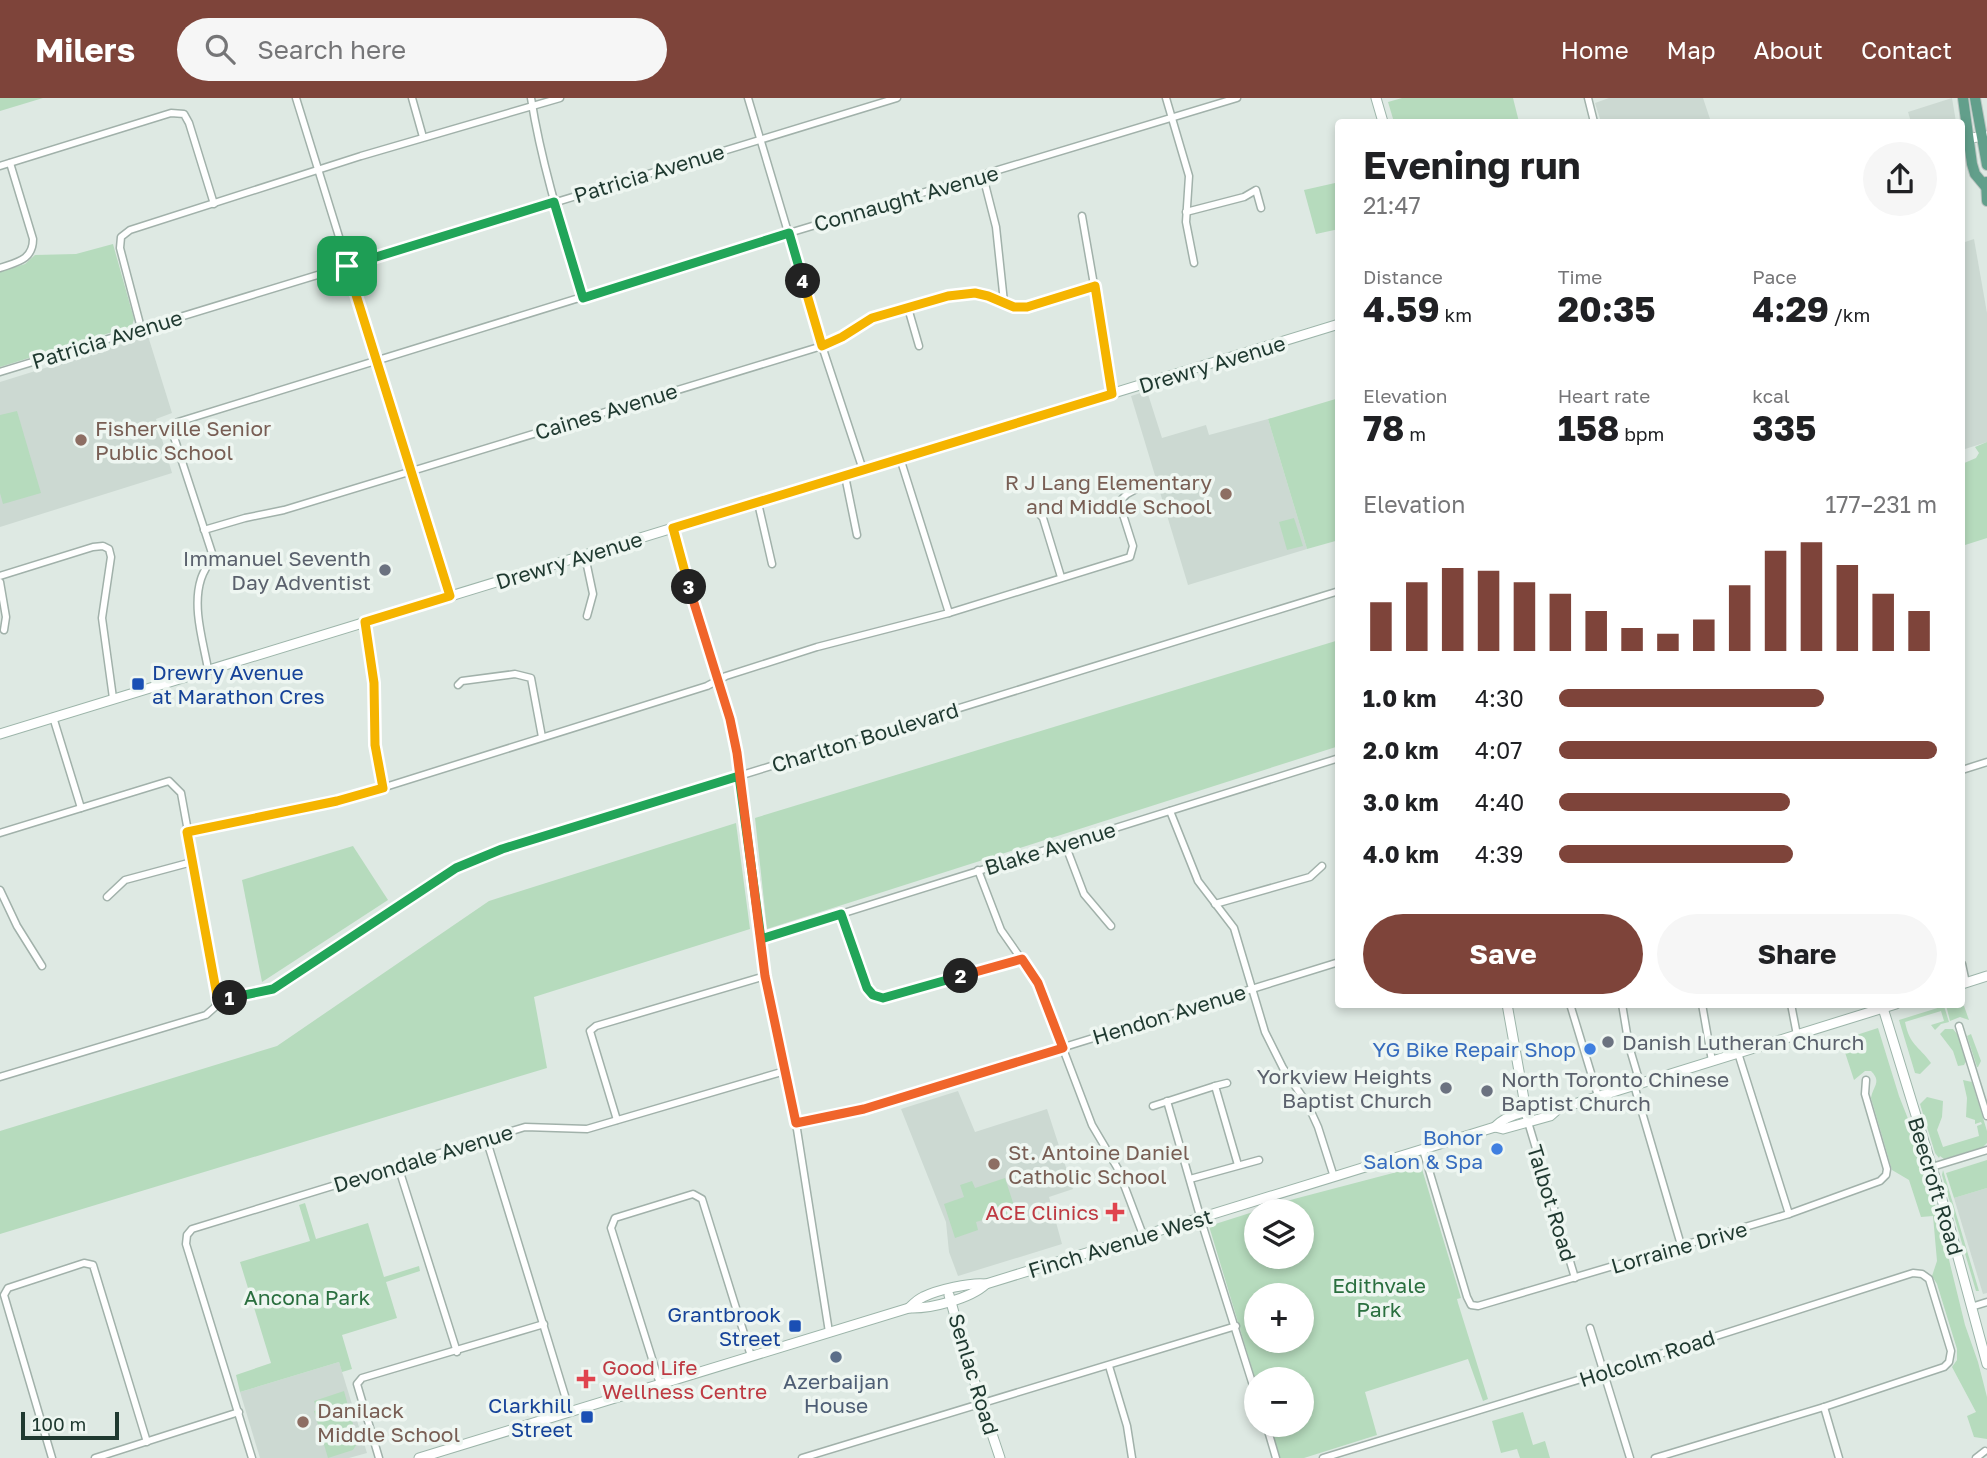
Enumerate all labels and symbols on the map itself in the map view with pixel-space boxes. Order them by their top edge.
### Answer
street label: Patricia Avenue [571,138,727,208]
street label: Connaught Avenue [811,159,1001,237]
pin [317,236,377,296]
pin: 4 [786,264,820,298]
street label: Patricia Avenue [29,304,185,374]
street label: Drewry Avenue [1136,329,1288,399]
street label: Caines Avenue [532,377,680,445]
place label: Fisherville Senior Public School [95,415,271,465]
marker: Fisherville Senior Public School [73,432,89,448]
place label: R J Lang Elementary and Middle School [1005,469,1212,519]
marker: R J Lang Elementary and Middle School [1218,486,1234,502]
street label: Drewry Avenue [493,525,645,595]
place label: Immanuel Seventh Day Adventist [183,545,371,595]
marker: Immanuel Seventh Day Adventist [377,562,393,578]
pin: 3 [672,570,706,604]
place label: Drewry Avenue at Marathon Cres [152,659,325,709]
marker: Drewry Avenue at Marathon Cres [130,676,146,692]
street label: Charlton Boulevard [768,696,962,778]
street label: Blake Avenue [981,816,1119,880]
pin: 2 [944,958,978,994]
street label: Hendon Avenue [1089,978,1249,1050]
pin: 1 [212,981,247,1016]
place label: Danish Lutheran Church [1622,1029,1864,1055]
marker: Danish Lutheran Church [1600,1034,1616,1050]
place label: YG Bike Repair Shop [1373,1036,1576,1062]
marker: YG Bike Repair Shop [1582,1041,1598,1057]
place label: Yorkview Heights Baptist Church [1257,1063,1432,1113]
place label: North Toronto Chinese Baptist Church [1501,1066,1729,1116]
marker: Yorkview Heights Baptist Church [1438,1080,1454,1096]
marker: North Toronto Chinese Baptist Church [1479,1083,1495,1099]
street label: Beecroft Road [1903,1114,1969,1258]
street label: Devondale Avenue [330,1118,516,1198]
place label: Bohor Salon & Spa [1363,1124,1483,1174]
place label: St. Antoine Daniel Catholic School [1008,1139,1189,1189]
marker: Bohor Salon & Spa [1489,1141,1505,1157]
street label: Talbot Road [1522,1142,1582,1264]
marker: St. Antoine Daniel Catholic School [986,1156,1002,1172]
place label: ACE Clinics [985,1199,1099,1225]
marker: ACE Clinics [1105,1202,1125,1222]
street label: Finch Avenue West [1025,1203,1215,1283]
street label: Lorraine Drive [1608,1215,1750,1279]
park label: Edithvale Park [1332,1272,1426,1322]
park label: Ancona Park [244,1284,370,1310]
place label: Grantbrook Street [667,1301,781,1351]
street label: Senlac Road [943,1310,1005,1438]
marker: Grantbrook Street [787,1318,803,1334]
street label: Holcolm Road [1576,1324,1718,1392]
marker: Azerbaijan House [828,1349,844,1365]
place label: Good Life Wellness Centre [602,1354,767,1404]
place label: Azerbaijan House [783,1368,889,1418]
marker: Good Life Wellness Centre [576,1369,596,1389]
place label: Clarkhill Street [488,1392,573,1442]
place label: Danilack Middle School [317,1397,460,1447]
scale bar [21,1409,119,1441]
marker: Clarkhill Street [579,1409,595,1425]
marker: Danilack Middle School [295,1414,311,1430]

